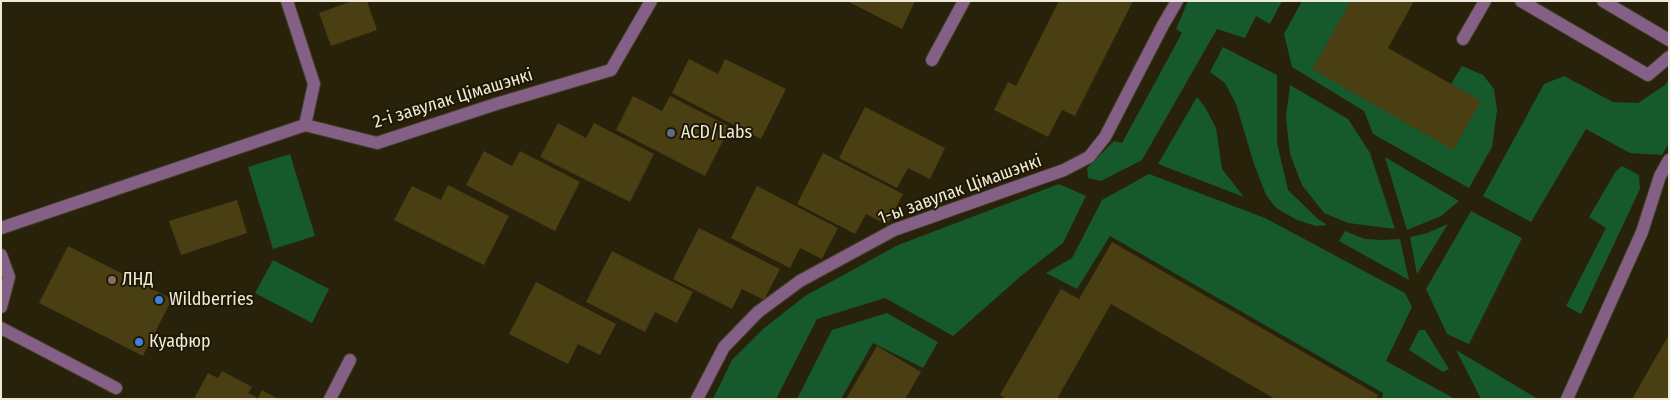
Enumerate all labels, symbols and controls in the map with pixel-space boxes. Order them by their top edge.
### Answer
street label: 2-і завулак Цімашэнкі [371,64,535,134]
place label: ACD/Labs [681,122,752,144]
marker: ACD/Labs [665,127,677,139]
street label: 1-ы завулак Цімашэнкі [875,150,1045,230]
place label: ЛНД [122,269,153,291]
marker: ЛНД [106,274,118,286]
place label: Wildberries [169,289,253,311]
marker: Wildberries [153,294,165,306]
place label: Куафюр [149,331,211,353]
marker: Куафюр [133,336,145,348]

